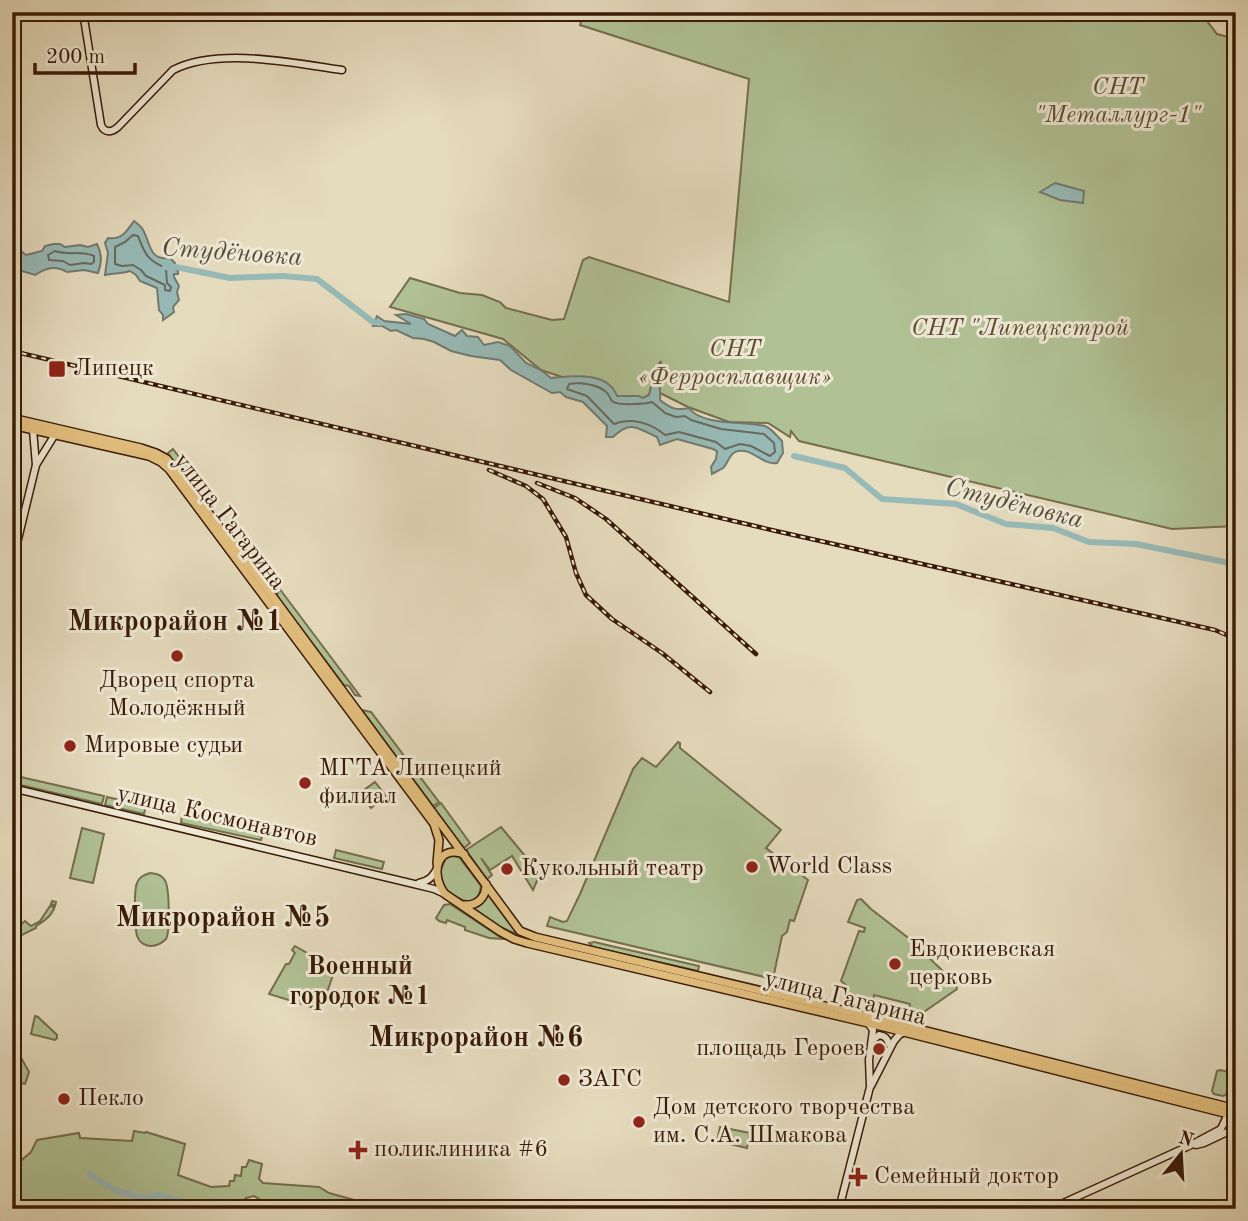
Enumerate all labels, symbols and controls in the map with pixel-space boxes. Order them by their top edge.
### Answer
scale bar [35,32,135,76]
text: 200 m [46,47,105,68]
park label: СНТ "Металлург-1" [1035,76,1202,128]
water label: Студёновка [161,235,303,271]
park label: СНТ "Липецкстрой [911,317,1129,341]
park label: СНТ «Ферросплавщик» [638,338,832,390]
place label: Липецк [73,357,154,381]
marker: Липецк [47,359,67,379]
street label: улица Гагарина [168,449,290,595]
water label: Студёновка [942,474,1086,534]
district label: Микрорайон №1 [68,608,282,637]
marker: Дворец спорта Молодёжный [169,648,185,664]
place label: Дворец спорта Молодёжный [99,669,255,721]
place label: Мировые судьи [84,734,243,758]
marker: Мировые судьи [62,738,78,754]
place label: МГТА Липецкий филиал [319,757,502,809]
marker: МГТА Липецкий филиал [297,775,313,791]
street label: улица Космонавтов [114,782,320,852]
place label: World Class [766,855,892,879]
place label: Кукольный театр [521,857,704,881]
marker: World Class [744,859,760,875]
marker: Кукольный театр [499,861,515,877]
district label: Микрорайон №5 [116,904,330,933]
place label: Евдокиевская церковь [909,938,1055,990]
district label: Военный городок №1 [290,954,430,1010]
marker: Евдокиевская церковь [887,956,903,972]
street label: улица Гагарина [761,967,929,1031]
district label: Микрорайон №6 [369,1024,583,1053]
place label: площадь Героев [696,1037,865,1061]
marker: площадь Героев [871,1041,887,1057]
place label: ЗАГС [578,1068,642,1092]
marker: ЗАГС [556,1072,572,1088]
place label: Пекло [78,1087,144,1111]
marker: Пекло [56,1091,72,1107]
place label: Дом детского творчества им. С.А. Шмакова [653,1096,915,1148]
marker: Дом детского творчества им. С.А. Шмакова [631,1114,647,1130]
north arrow [1146,1120,1216,1190]
text: N [1176,1129,1196,1152]
place label: поликлиника #6 [374,1138,548,1162]
marker: поликлиника #6 [348,1140,368,1160]
place label: Семейный доктор [874,1165,1059,1189]
marker: Семейный доктор [848,1167,868,1187]

